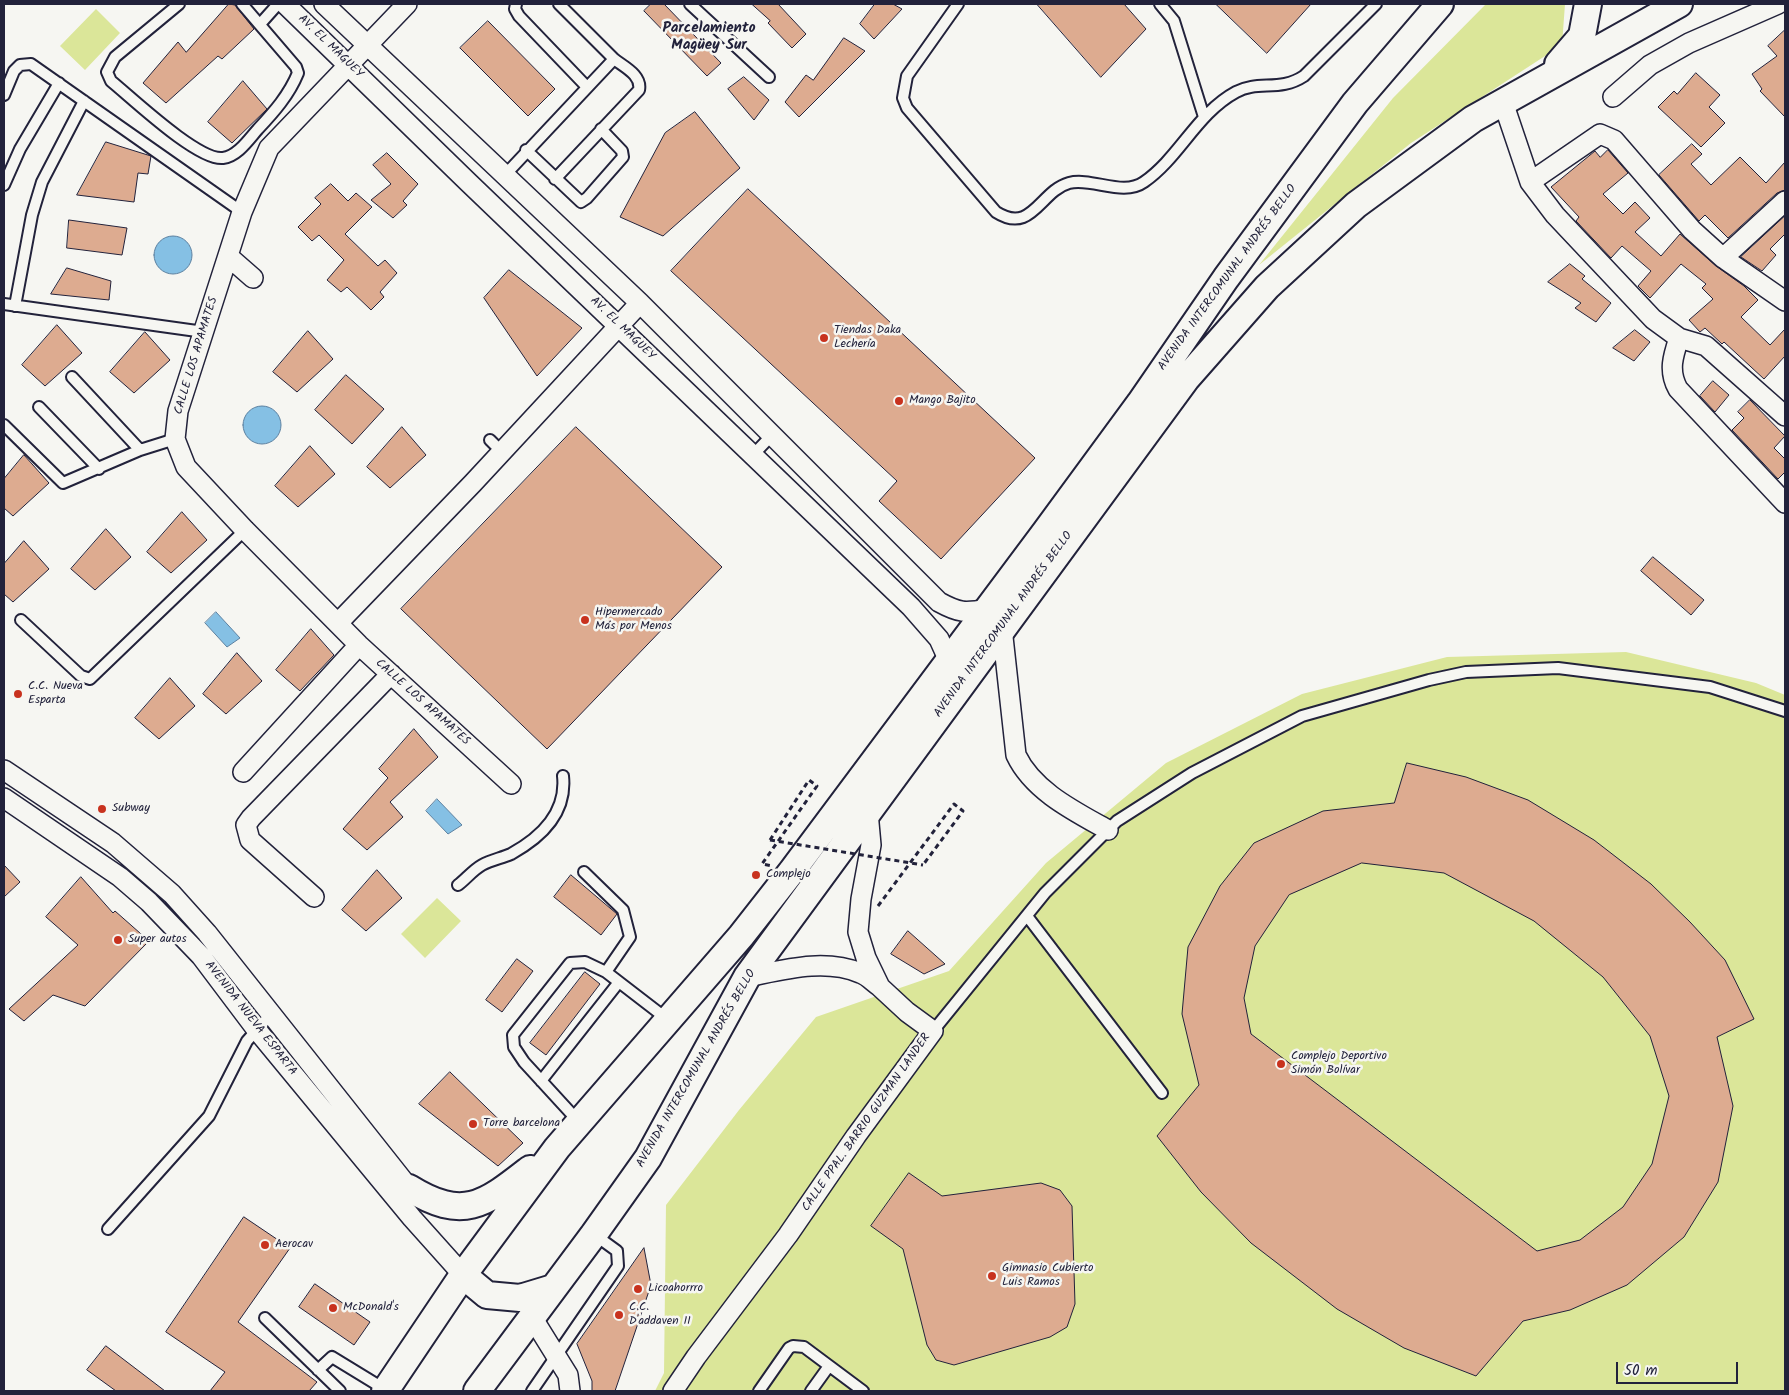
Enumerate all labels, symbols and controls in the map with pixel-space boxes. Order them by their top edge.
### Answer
street label: AV. EL MAGUEY [294,12,366,82]
district label: Parcelamiento Magüey Sur [662,20,756,55]
street label: AVENIDA INTERCOMUNAL ANDRÉS BELLO [1156,182,1300,374]
street label: AV. EL MAGUEY [586,294,658,364]
street label: CALLE LOS APAMATES [172,295,222,417]
place label: Tiendas Daka Lechería [834,324,901,352]
marker: Tiendas Daka Lechería [818,332,830,344]
place label: Mango Bajito [909,394,976,408]
marker: Mango Bajito [893,395,905,407]
street label: AVENIDA INTERCOMUNAL ANDRÉS BELLO [932,529,1076,721]
place label: Hipermercado Más por Menos [595,606,672,634]
marker: Hipermercado Más por Menos [579,614,591,626]
street label: CALLE LOS APAMATES [372,657,472,749]
place label: C.C. Nueva Esparta [28,680,83,708]
marker: C.C. Nueva Esparta [12,688,24,700]
place label: Subway [112,802,150,816]
marker: Subway [96,803,108,815]
place label: Complejo [766,868,811,882]
marker: Complejo [750,869,762,881]
place label: Super autos [128,933,187,947]
marker: Super autos [112,934,124,946]
street label: AVENIDA NUEVA ESPARTA [201,959,299,1079]
street label: AVENIDA INTERCOMUNAL ANDRÉS BELLO [634,967,760,1171]
street label: CALLE PPAL. BARRIO GUZMAN LANDER [800,1031,934,1215]
place label: Complejo Deportivo Simón Bolívar [1291,1050,1387,1078]
marker: Complejo Deportivo Simón Bolívar [1275,1058,1287,1070]
place label: Torre barcelona [483,1117,560,1131]
marker: Torre barcelona [467,1118,479,1130]
place label: Aerocav [275,1238,313,1252]
marker: Aerocav [259,1239,271,1251]
place label: Gimnasio Cubierto Luis Ramos [1002,1262,1094,1290]
marker: Gimnasio Cubierto Luis Ramos [986,1270,998,1282]
place label: Licoahorrro [648,1282,703,1296]
marker: Licoahorrro [632,1283,644,1295]
place label: McDonald's [343,1301,399,1315]
place label: C.C. D'addaven II [629,1301,691,1329]
marker: McDonald's [327,1302,339,1314]
marker: C.C. D'addaven II [613,1309,625,1321]
scale bar [1619,1352,1742,1384]
text: 50 m [1624,1359,1658,1383]

